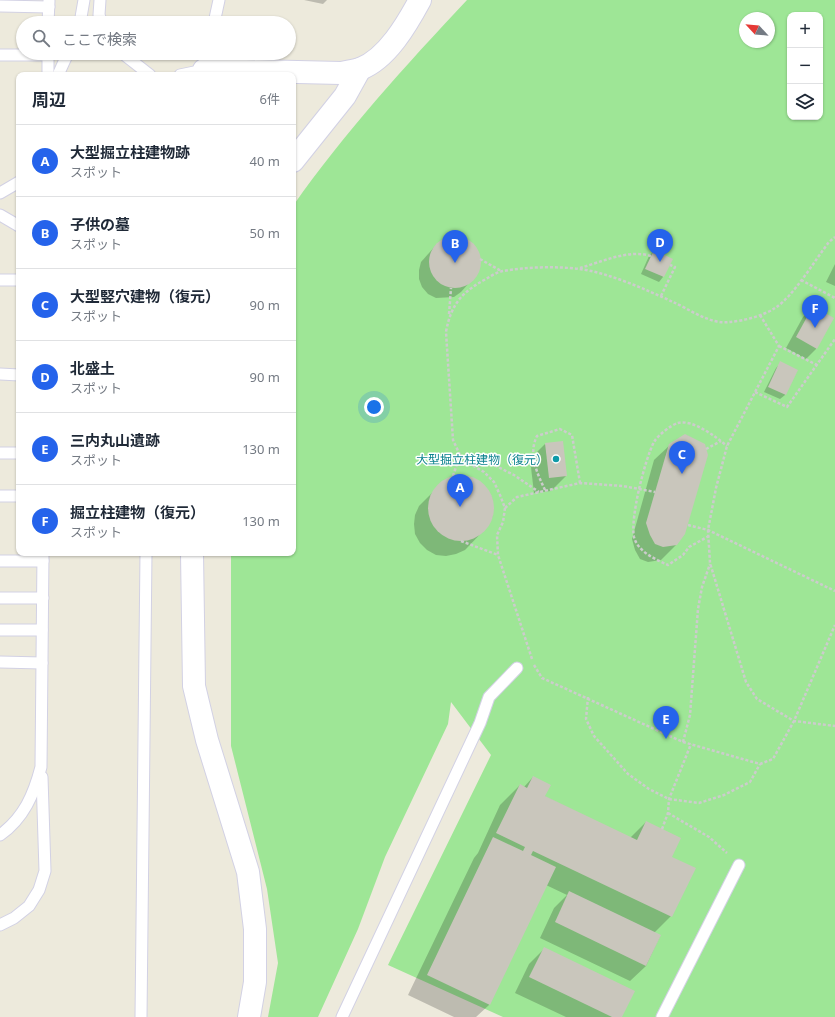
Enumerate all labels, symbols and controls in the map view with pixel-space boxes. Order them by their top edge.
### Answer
north arrow [739,12,775,48]
map controls [787,12,823,120]
button: + [787,12,823,48]
search box [16,16,296,60]
icon: search [30,27,52,49]
text: ここで検索 [62,29,137,49]
button: − [787,48,823,84]
button: layers [787,84,823,120]
text: 周辺 [32,88,66,111]
text: 6件 [260,90,280,108]
text: 大型掘立柱建物跡 [70,142,190,162]
text: A [41,152,50,170]
text: 40 m [250,152,280,170]
text: スポット [70,163,122,181]
text: 子供の墓 [70,214,130,234]
text: B [41,224,49,242]
text: 50 m [250,224,280,242]
pin: D [647,229,673,262]
pin: B [442,230,468,263]
text: スポット [70,235,122,253]
text: 大型竪穴建物（復元） [70,286,220,306]
pin: F [802,295,828,328]
text: C [41,296,49,314]
text: 90 m [250,296,280,314]
text: スポット [70,307,122,325]
text: 北盛土 [70,358,115,378]
text: D [40,368,50,386]
text: 90 m [250,368,280,386]
text: スポット [70,379,122,397]
your location [364,397,384,417]
text: 三内丸山遺跡 [70,430,160,450]
text: E [41,440,49,458]
text: 130 m [242,440,280,458]
pin: C [669,441,695,474]
text: スポット [70,451,122,469]
place label: 大型掘立柱建物（復元） [416,451,548,468]
marker: 大型掘立柱建物（復元） [551,454,561,464]
pin: A [447,474,473,507]
text: 掘立柱建物（復元） [70,502,205,522]
text: F [41,512,49,530]
text: 130 m [242,512,280,530]
text: スポット [70,523,122,541]
pin: E [653,706,679,739]

